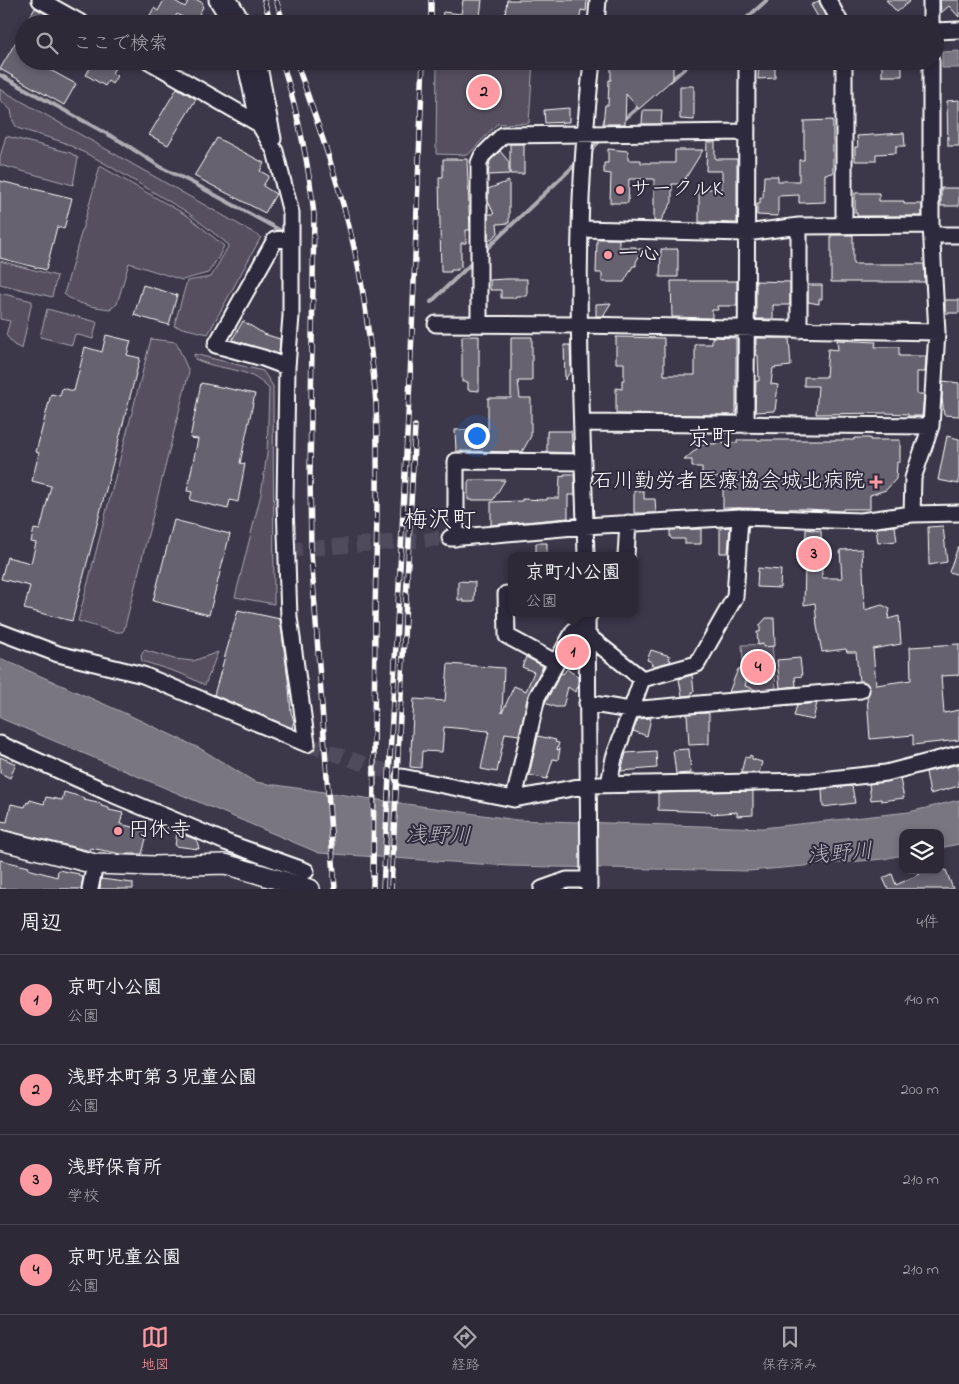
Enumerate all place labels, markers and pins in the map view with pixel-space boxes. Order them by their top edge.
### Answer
pin: 2 [468,73,500,111]
place label: サークルK [630,175,724,205]
marker: サークルK [614,184,626,196]
place label: 一心 [618,240,660,270]
marker: 一心 [602,249,614,261]
place label: 石川勤労者医療協会城北病院 [592,467,865,497]
marker: 石川勤労者医療協会城北病院 [869,475,883,489]
pin: 3 [798,535,830,573]
pin: 1 [557,633,589,671]
pin: 4 [742,648,774,686]
place label: 円休寺 [128,816,191,846]
marker: 円休寺 [112,825,124,837]

